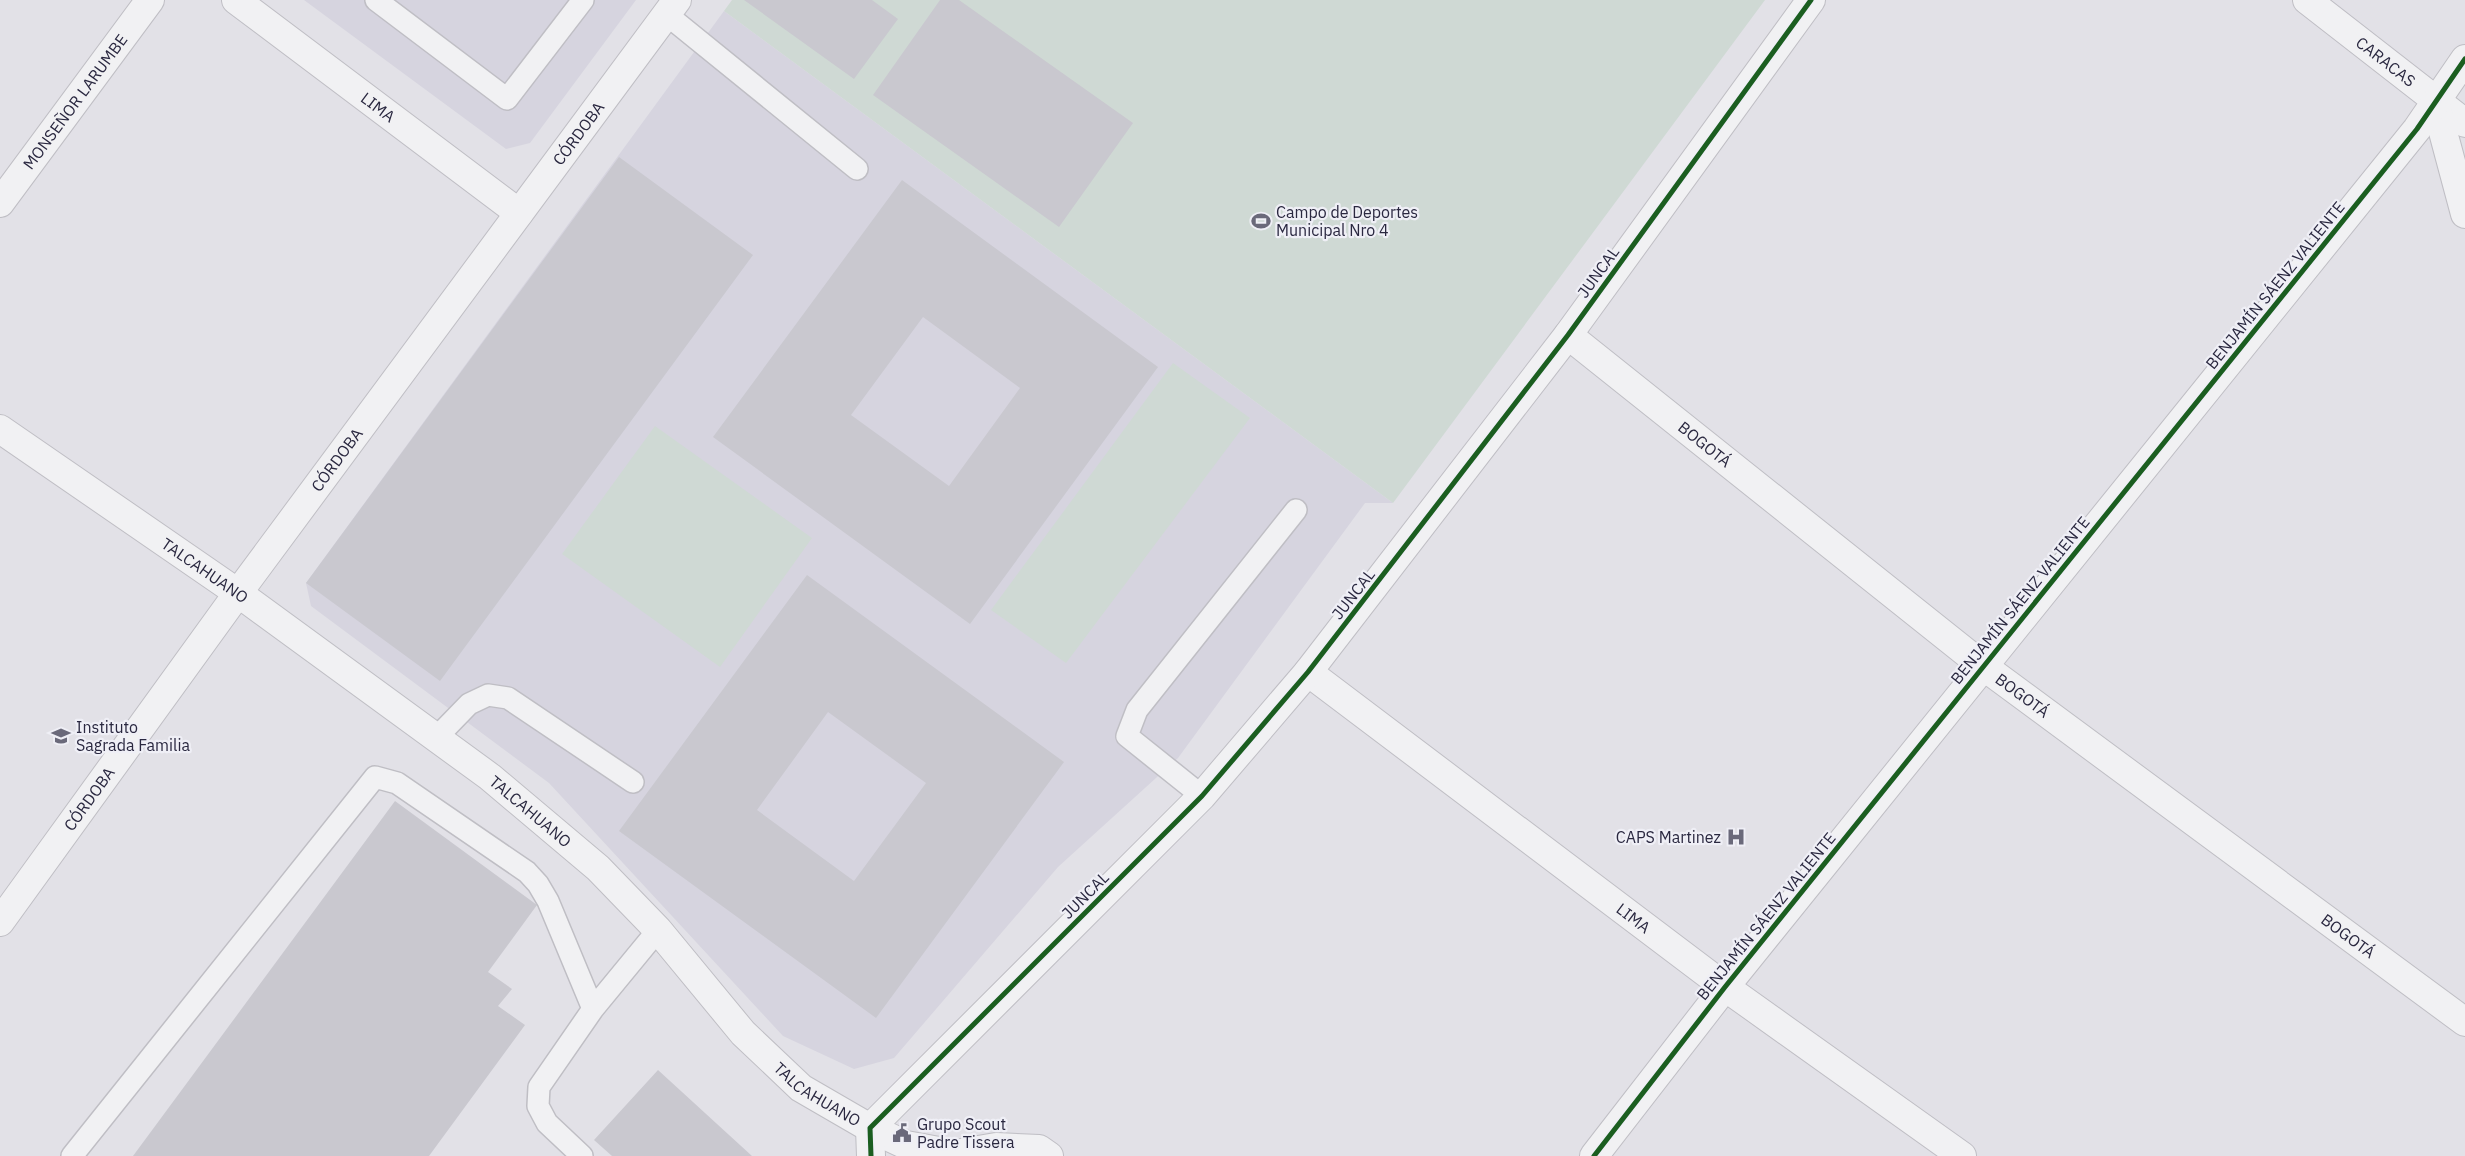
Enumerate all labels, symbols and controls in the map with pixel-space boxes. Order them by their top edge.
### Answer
street label: MONSEÑOR LARUMBE [18,30,131,173]
street label: CARACAS [2352,32,2420,91]
street label: LIMA [357,88,399,126]
street label: CÓRDOBA [548,98,608,169]
street label: BENJAMÍN SÁENZ VALIENTE [2200,196,2349,373]
place label: Campo de Deportes Municipal Nro 4 [1276,202,1418,240]
sports icon: Campo de Deportes Municipal Nro 4 [1250,210,1272,232]
street label: JUNCAL [1573,242,1623,302]
street label: BOGOTÁ [1674,417,1736,471]
street label: CÓRDOBA [307,424,367,495]
street label: BENJAMÍN SÁENZ VALIENTE [1945,511,2094,688]
street label: TALCAHUANO [158,533,252,607]
street label: JUNCAL [1327,565,1379,623]
street label: BOGOTÁ [1992,669,2054,722]
place label: Instituto Sagrada Familia [76,717,190,755]
school or university icon: Instituto Sagrada Familia [50,725,72,747]
street label: CÓRDOBA [59,763,119,835]
street label: TALCAHUANO [485,771,576,851]
hospital icon: CAPS Martinez [1725,826,1747,848]
place label: CAPS Martinez [1616,827,1721,847]
street label: BENJAMÍN SÁENZ VALIENTE [1691,827,1840,1004]
street label: JUNCAL [1057,867,1113,923]
street label: LIMA [1612,899,1655,937]
street label: BOGOTÁ [2317,909,2380,962]
street label: TALCAHUANO [770,1058,864,1130]
place label: Grupo Scout Padre Tissera [917,1114,1015,1152]
public building icon: Grupo Scout Padre Tissera [891,1122,913,1144]

